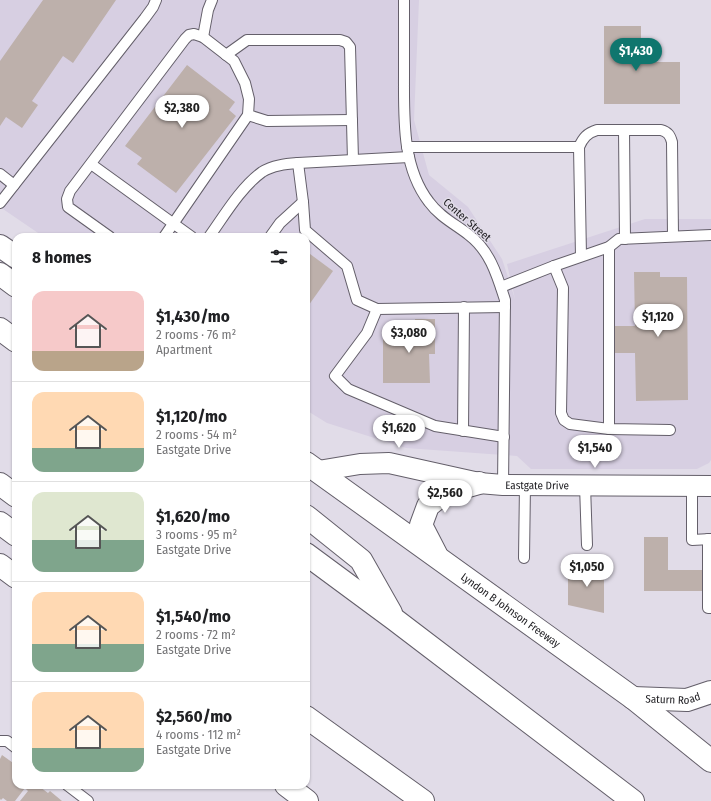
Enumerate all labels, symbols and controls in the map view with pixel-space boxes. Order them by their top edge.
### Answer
pin: $1,430 [603,38,669,72]
text: $1,430 [619,43,653,58]
pin: $2,380 [149,95,215,129]
text: $2,380 [164,100,200,115]
street label: Center Street [440,196,494,244]
icon: filters [268,246,290,268]
text: 8 homes [32,247,92,268]
pin: $1,120 [625,304,691,338]
text: $1,430/mo [156,306,230,327]
icon: home [64,307,112,355]
text: $1,120 [642,309,674,324]
pin: $3,080 [376,320,442,354]
text: $3,080 [391,325,427,340]
text: 2 rooms · 76 m² [156,327,236,342]
text: Apartment [156,342,212,357]
text: $1,120/mo [156,406,227,427]
icon: home [64,408,112,456]
pin: $1,620 [366,415,432,449]
text: $1,620 [382,420,416,435]
text: 2 rooms · 54 m² [156,427,237,442]
pin: $1,540 [562,435,628,469]
text: $1,540 [578,440,612,455]
text: Eastgate Drive [156,442,231,457]
street label: Eastgate Drive [505,479,569,492]
pin: $2,560 [412,480,478,514]
text: $2,560 [427,485,463,500]
text: $1,620/mo [156,506,230,527]
icon: home [64,508,112,556]
text: 3 rooms · 95 m² [156,527,237,542]
text: Eastgate Drive [156,542,231,557]
pin: $1,050 [554,554,620,588]
text: $1,050 [570,559,604,574]
street label: Lyndon B Johnson Freeway [459,570,563,650]
text: $1,540/mo [156,606,231,627]
icon: home [64,608,112,656]
text: 2 rooms · 72 m² [156,627,236,642]
text: Eastgate Drive [156,642,231,657]
street label: Saturn Road [645,690,702,707]
text: $2,560/mo [156,706,232,727]
icon: home [64,708,112,756]
text: 4 rooms · 112 m² [156,727,241,742]
text: Eastgate Drive [156,742,231,757]

